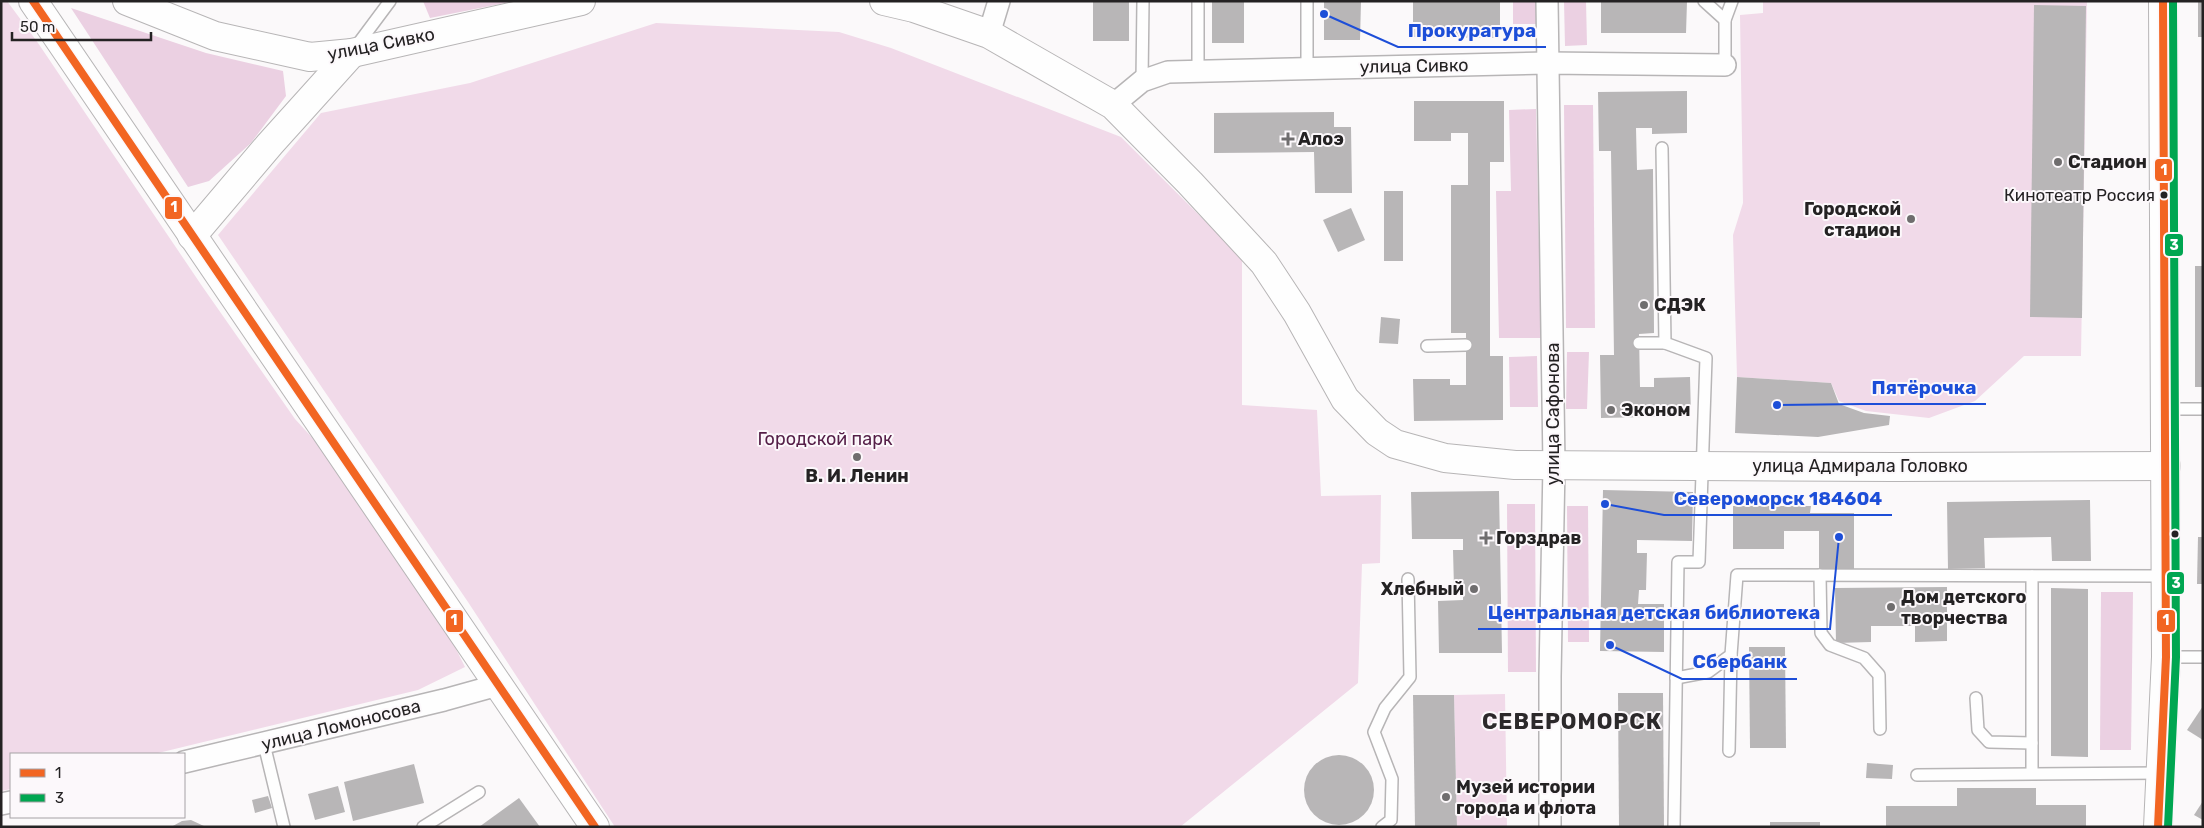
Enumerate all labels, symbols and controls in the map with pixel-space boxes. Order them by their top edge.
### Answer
scale bar [12,10,151,42]
callout: Прокуратура [1398,13,1546,47]
text: 50 m [20,18,55,36]
text: Прокуратура [1408,19,1536,42]
street label: улица Сивко [326,23,436,65]
street label: улица Сивко [1359,54,1469,78]
place label: Алоэ [1298,128,1344,150]
marker: Алоэ [1282,133,1294,145]
place label: Стадион [2068,151,2147,173]
marker: Стадион [2052,156,2064,168]
line badge: 1 [2154,158,2173,182]
text: 1 [2161,162,2168,179]
place label: Кинотеатр Россия [2004,185,2155,205]
marker: Кинотеатр Россия [2159,190,2169,200]
line badge: 1 [164,196,183,220]
place label: Городской стадион [1804,198,1901,241]
text: 1 [171,199,178,216]
marker: Городской стадион [1905,213,1917,225]
line badge: 3 [2164,233,2184,257]
text: 3 [2169,237,2179,254]
place label: СДЭК [1654,294,1706,316]
marker: СДЭК [1638,299,1650,311]
street label: улица Сафонова [1542,343,1564,485]
callout: Пятёрочка [1861,370,1986,404]
text: Пятёрочка [1871,376,1977,399]
place label: Эконом [1621,399,1690,421]
marker: Эконом [1605,404,1617,416]
park label: Городской парк [757,428,893,450]
marker: В. И. Ленин [851,451,863,463]
street label: улица Адмирала Головко [1752,455,1968,477]
place label: В. И. Ленин [805,465,909,487]
callout: Североморск 184604 [1664,481,1892,515]
text: Североморск 184604 [1674,487,1882,510]
place label: Горздрав [1496,527,1581,549]
unlabelled marker [2170,529,2180,539]
marker: Горздрав [1480,532,1492,544]
line badge: 3 [2166,571,2185,595]
text: 3 [2171,575,2181,592]
place label: Хлебный [1381,578,1464,600]
marker: Хлебный [1468,583,1480,595]
place label: Дом детского творчества [1901,586,2027,629]
callout: Центральная детская библиотека [1478,595,1830,629]
text: Центральная детская библиотека [1488,601,1820,624]
marker: Дом детского творчества [1885,601,1897,613]
line badge: 1 [445,609,464,633]
line badge: 1 [2156,609,2176,633]
text: 1 [451,612,458,629]
text: 1 [2163,612,2170,629]
callout: Сбербанк [1682,645,1797,679]
text: Сбербанк [1693,650,1788,673]
street label: улица Ломоносова [259,695,423,755]
district label: СЕВЕРОМОРСК [1482,708,1662,735]
legend [10,753,185,818]
text: 1 [55,764,61,782]
place label: Музей истории города и флота [1456,776,1596,819]
text: 3 [55,789,64,807]
marker: Музей истории города и флота [1440,791,1452,803]

